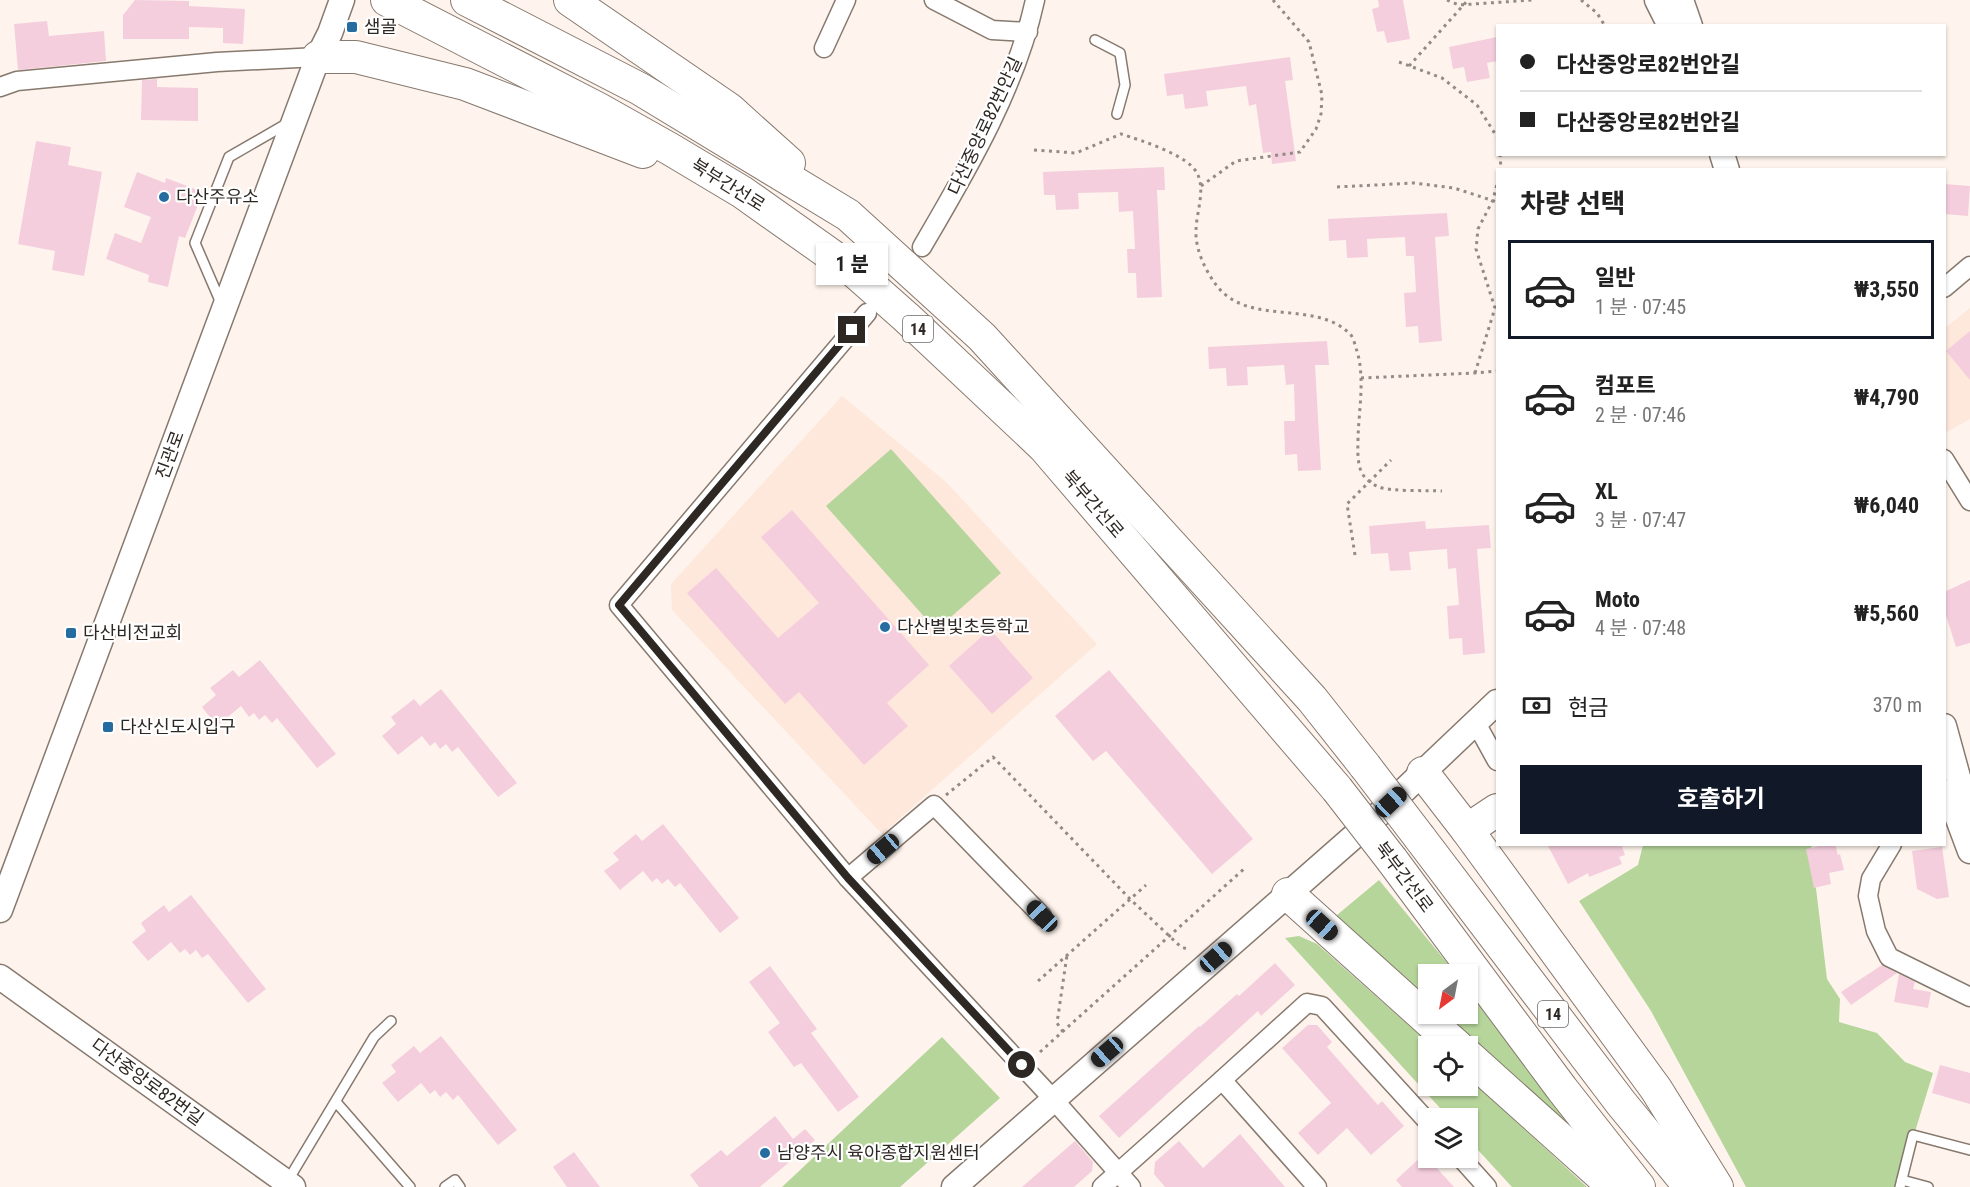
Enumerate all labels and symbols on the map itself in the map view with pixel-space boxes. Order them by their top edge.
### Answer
place label: 샘골 [364,16,397,37]
marker: 샘골 [345,20,359,34]
street label: 다산중앙로82번안길 [943,53,1026,198]
street label: 북부간선로 [688,154,769,215]
place label: 다산주유소 [176,186,259,207]
marker: 다산주유소 [157,190,171,204]
callout: 1 분 [816,243,888,285]
route end [838,316,865,343]
road number: 14 [903,316,933,342]
street label: 진관로 [151,428,188,482]
street label: 북부간선로 [1058,466,1128,542]
place label: 다산별빛초등학교 [897,616,1029,637]
marker: 다산별빛초등학교 [878,620,892,634]
place label: 다산비전교회 [83,622,182,643]
marker: 다산비전교회 [64,626,78,640]
place label: 다산신도시입구 [120,716,236,737]
marker: 다산신도시입구 [101,720,115,734]
car [1372,783,1410,821]
car [863,831,903,867]
street label: 북부간선로 [1371,837,1438,916]
car [1023,897,1061,935]
car [1303,906,1341,944]
car [1197,938,1235,976]
north arrow [1418,964,1478,1024]
road number: 14 [1538,1001,1568,1027]
car [1088,1033,1126,1071]
street label: 다산중앙로82번길 [87,1034,208,1129]
route start [1008,1051,1035,1078]
place label: 남양주시 육아종합지원센터 [777,1142,980,1163]
marker: 남양주시 육아종합지원센터 [758,1146,772,1160]

